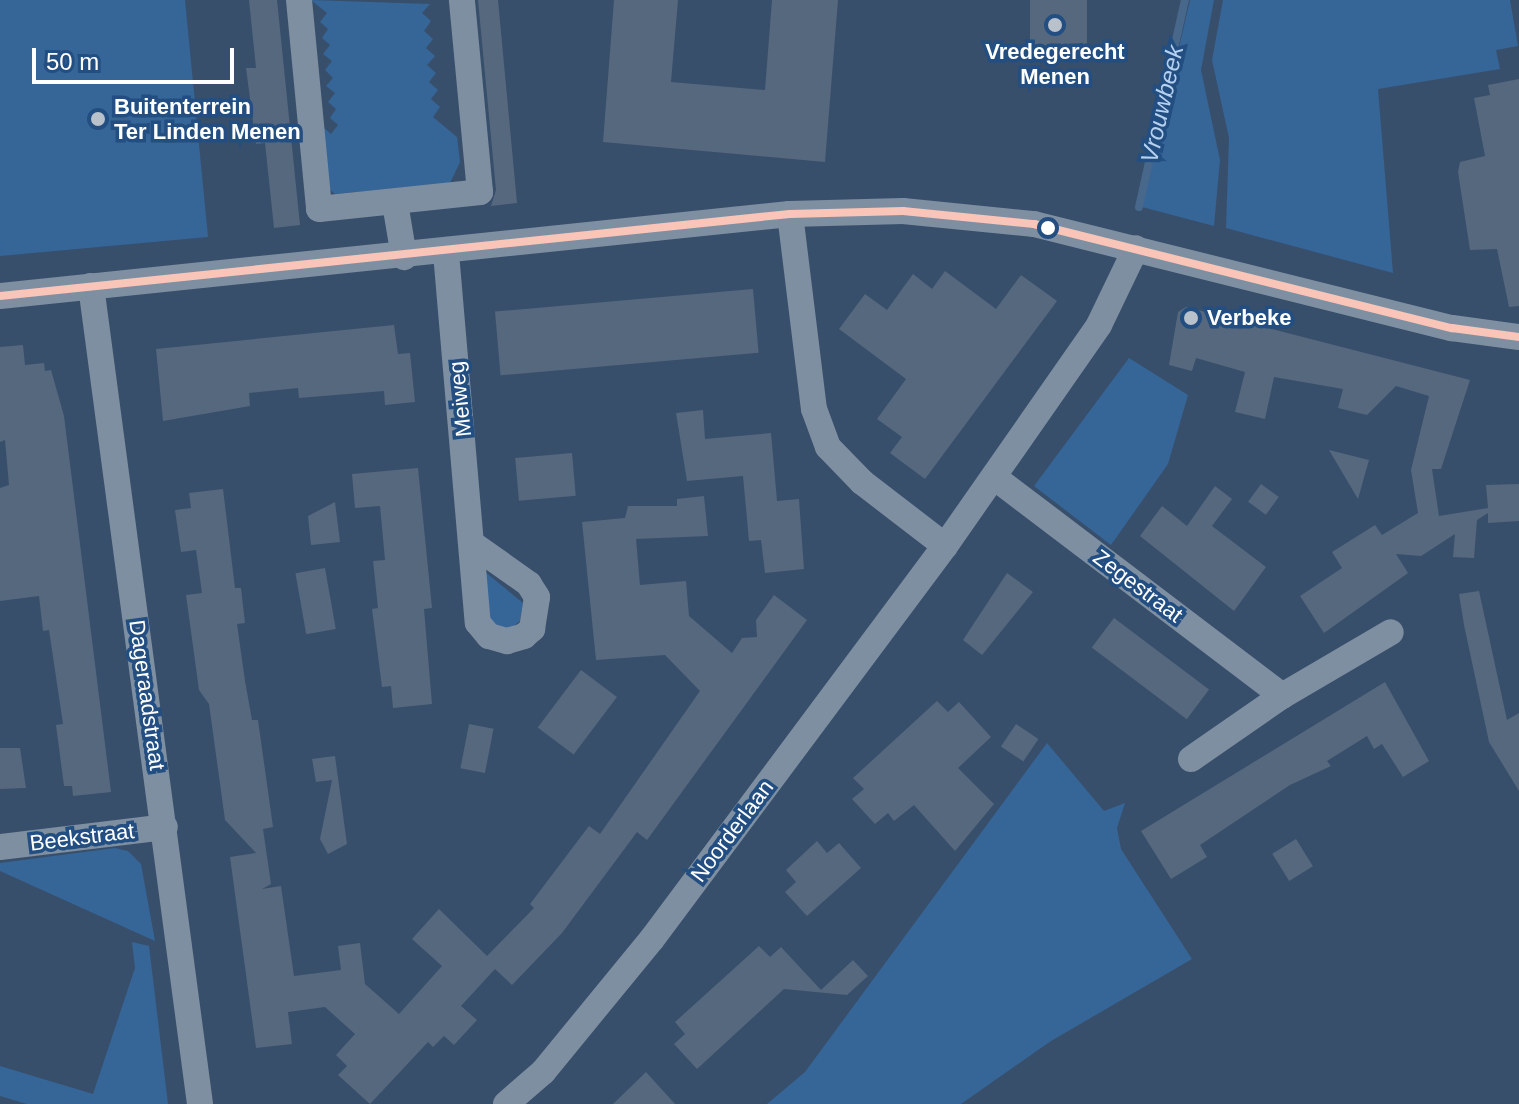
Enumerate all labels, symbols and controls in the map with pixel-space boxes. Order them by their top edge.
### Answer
marker: Vredegerecht Menen [1046,16,1064,34]
scale bar [36,32,238,82]
place label: Vredegerecht Menen [985,38,1125,90]
water label: Vrouwbeek [1135,42,1189,166]
text: 50 m [46,48,99,75]
place label: Buitenterrein Ter Linden Menen [114,93,301,144]
marker: Buitenterrein Ter Linden Menen [89,110,107,128]
unlabelled marker [1040,220,1056,236]
place label: Verbeke [1207,305,1291,331]
marker: Verbeke [1182,309,1200,327]
street label: Meiweg [443,360,477,438]
street label: Zegestraat [1088,544,1188,628]
street label: Dageraadstraat [123,618,171,772]
street label: Noorderlaan [685,775,779,887]
street label: Beekstraat [28,817,136,857]

